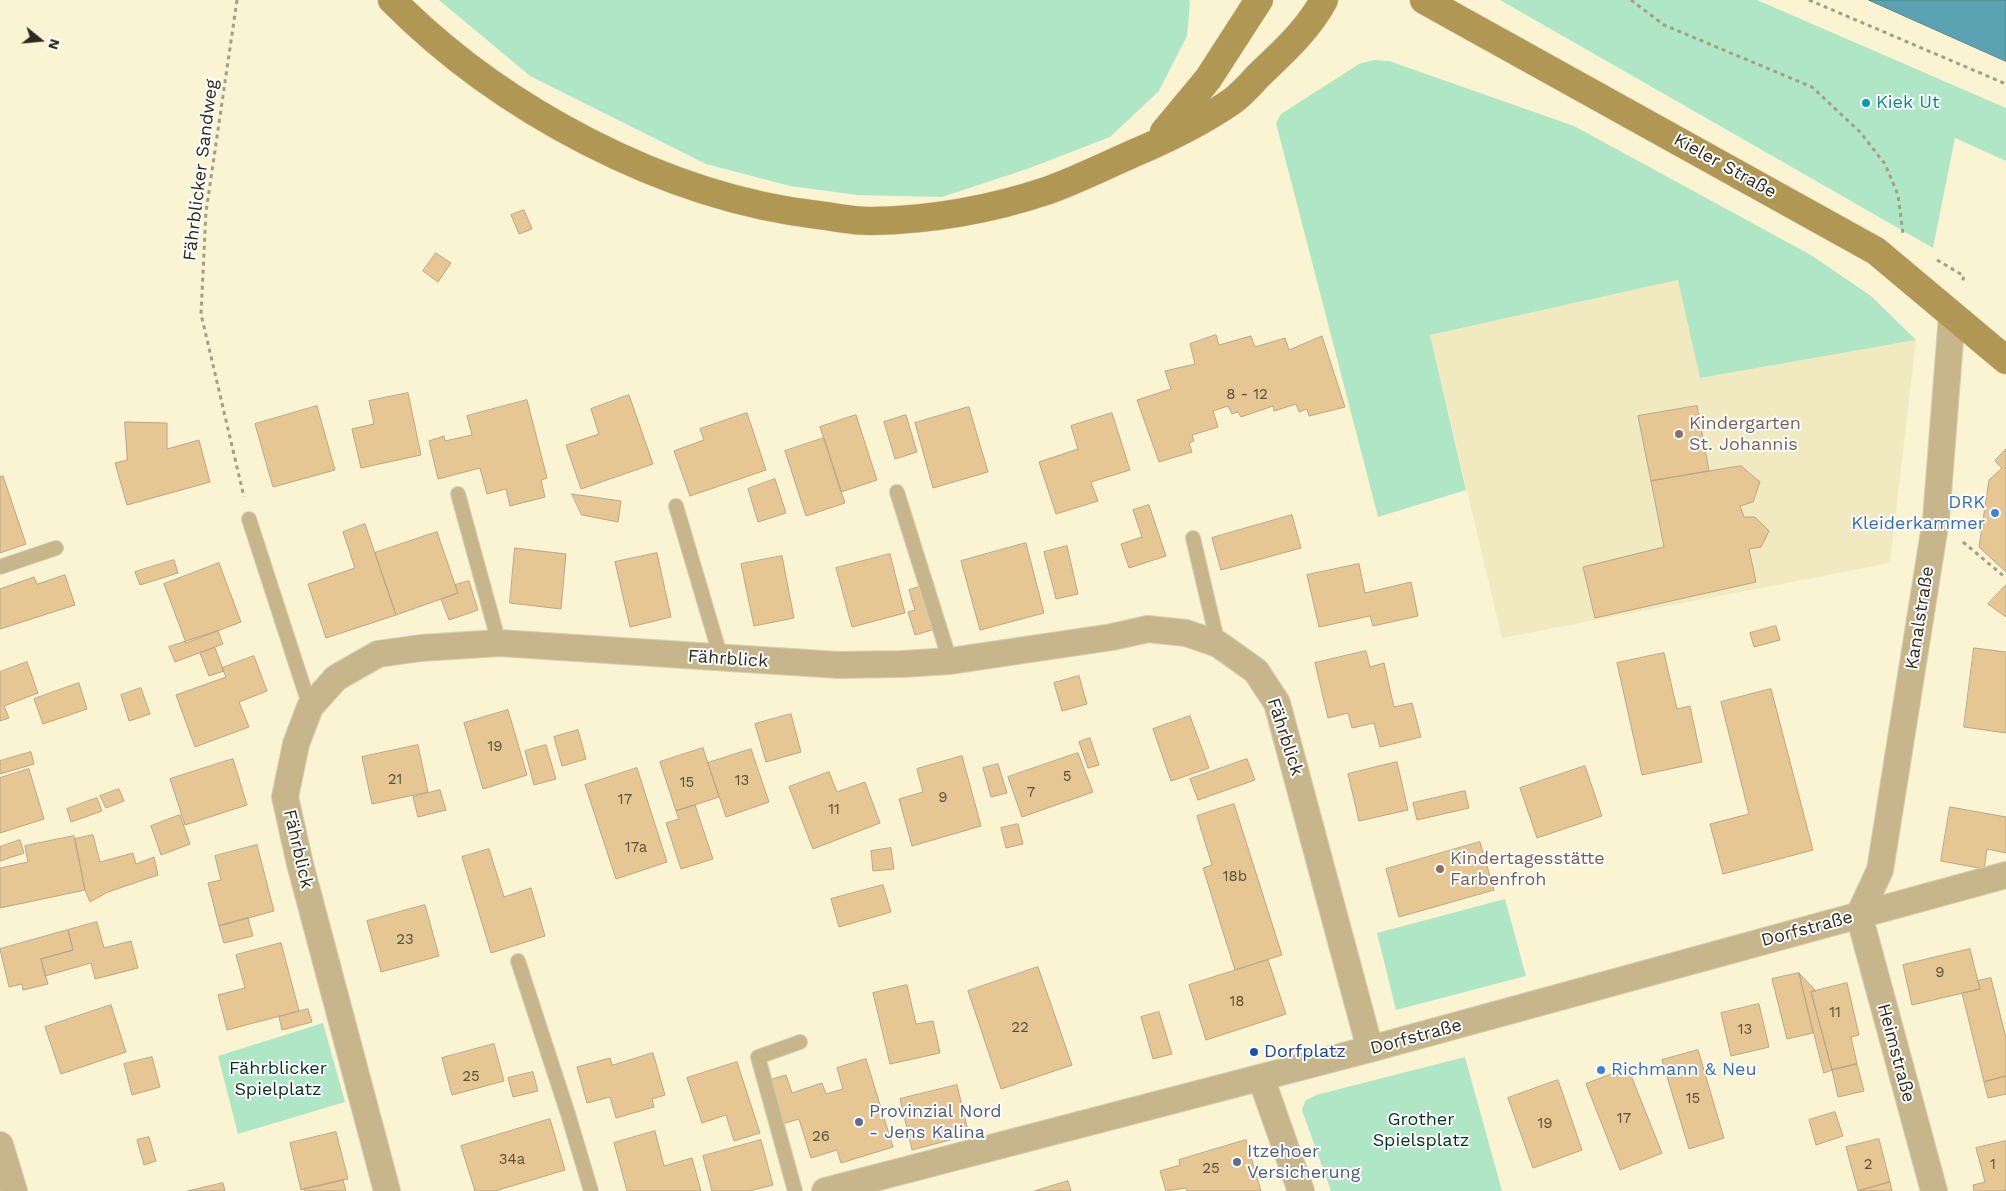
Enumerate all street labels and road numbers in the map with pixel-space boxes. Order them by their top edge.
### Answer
street label: Fährblicker Sandweg [179,78,223,262]
street label: Kieler Straße [1670,129,1780,203]
street label: Kanalstraße [1901,565,1939,671]
street label: Fährblick [687,645,769,673]
street label: Fährblick [1262,695,1308,779]
street label: Fährblick [278,807,318,891]
street label: Dorfstraße [1759,906,1855,952]
street label: Heimstraße [1872,1001,1920,1105]
street label: Dorfstraße [1368,1014,1464,1060]

